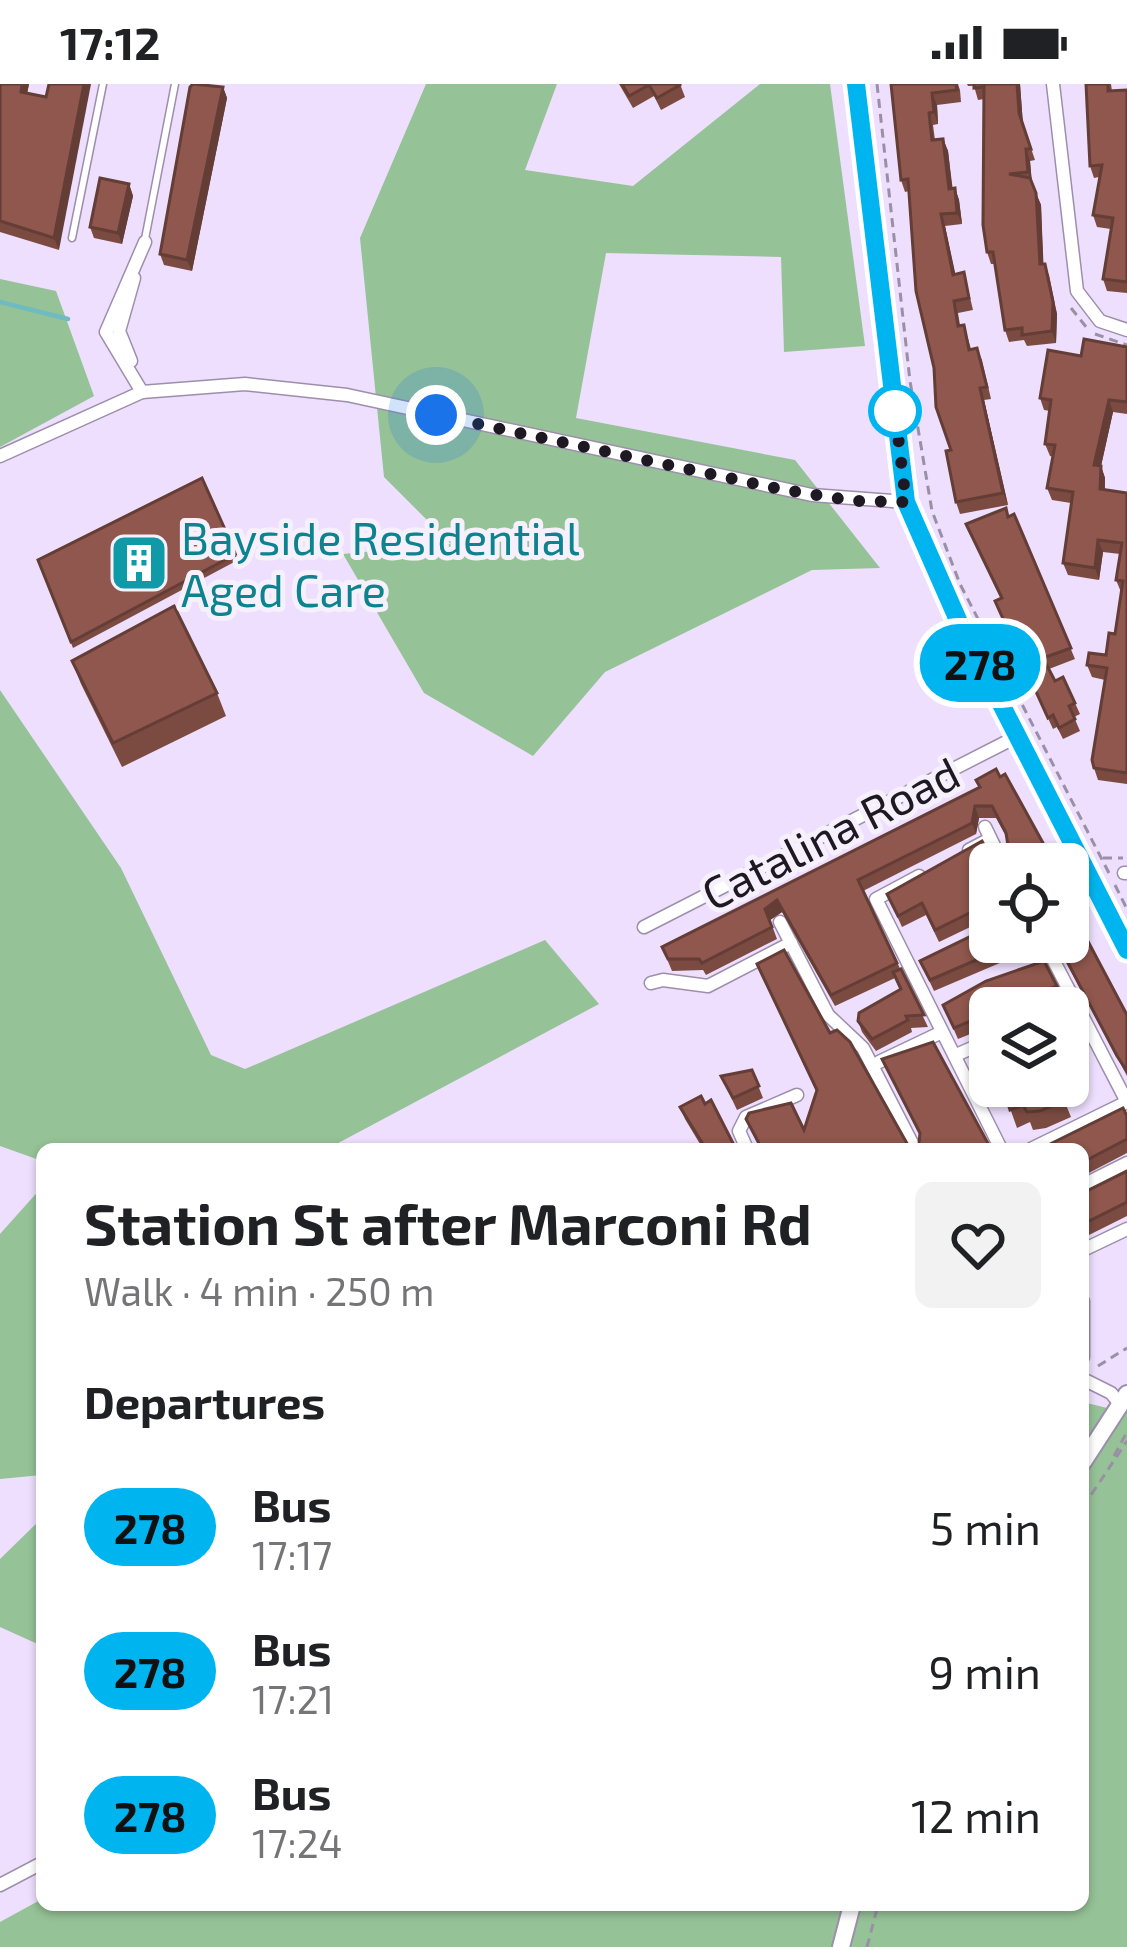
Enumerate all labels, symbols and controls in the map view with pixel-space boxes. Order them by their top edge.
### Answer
text: 17:12 [60,15,160,69]
your location [406,385,466,445]
unlabelled marker [870,386,920,436]
place label: Bayside Residential Aged Care [181,510,580,616]
building icon: Bayside Residential Aged Care [108,532,170,594]
line badge: 278 [911,624,1049,702]
text: 278 [944,638,1016,688]
street label: Catalina Road [692,744,968,920]
map controls [969,843,1089,1107]
button: locate [969,843,1089,963]
button: layers [969,987,1089,1107]
button: heart [915,1182,1041,1308]
text: Station St after Marconi Rd [84,1188,812,1256]
text: Walk · 4 min · 250 m [84,1267,435,1314]
text: Departures [84,1374,325,1428]
text: Bus [252,1477,331,1531]
text: 5 min [930,1500,1041,1554]
text: 278 [114,1502,186,1552]
text: 17:17 [252,1531,332,1578]
text: Bus [252,1621,331,1675]
text: 9 min [928,1644,1041,1698]
text: 278 [114,1646,186,1696]
text: 17:21 [252,1675,334,1722]
text: Bus [252,1765,331,1819]
text: 12 min [911,1788,1041,1842]
text: 278 [114,1790,186,1840]
text: 17:24 [252,1819,343,1866]

